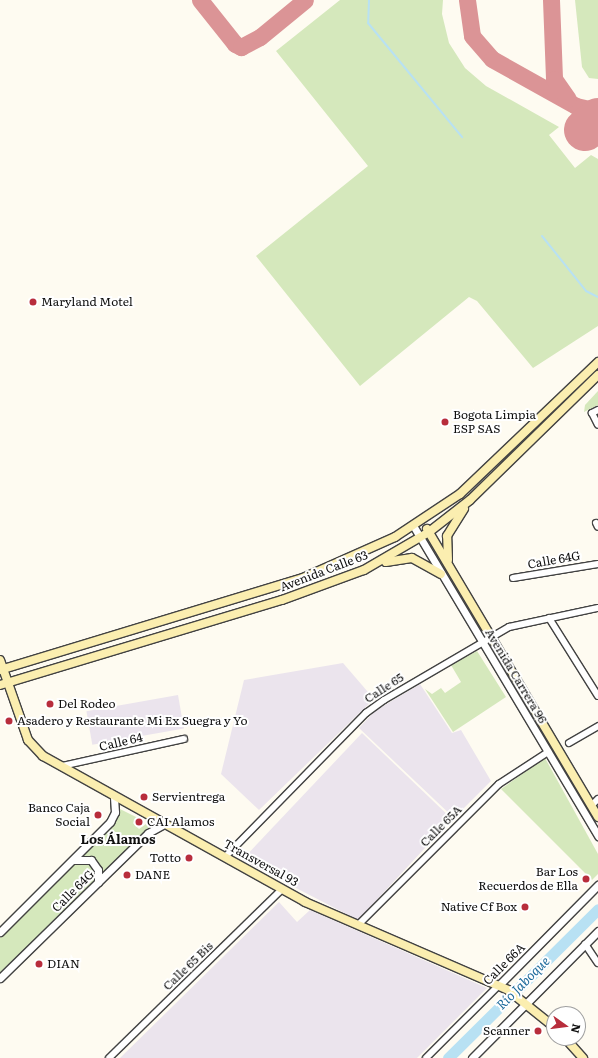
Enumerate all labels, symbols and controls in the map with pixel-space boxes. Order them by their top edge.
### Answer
place label: Maryland Motel [41,295,133,309]
marker: Maryland Motel [28,297,38,307]
place label: Bogota Limpia ESP SAS [453,408,536,436]
marker: Bogota Limpia ESP SAS [440,417,450,427]
street label: Avenida Calle 63 [278,548,370,594]
street label: Calle 64G [526,548,582,572]
street label: Avenida Carrera 96 [482,626,550,726]
street label: Calle 65 [362,670,406,706]
place label: Del Rodeo [58,697,116,711]
marker: Del Rodeo [45,699,55,709]
place label: Asadero y Restaurante Mi Ex Suegra y Yo [17,714,248,728]
marker: Asadero y Restaurante Mi Ex Suegra y Yo [4,716,14,726]
street label: Calle 64 [98,730,144,754]
place label: Servientrega [152,790,225,804]
marker: Servientrega [139,792,149,802]
place label: Banco Caja Social [28,801,90,829]
street label: Calle 65A [417,802,465,850]
marker: Banco Caja Social [93,810,103,820]
place label: CAI Alamos [147,815,214,829]
marker: CAI Alamos [134,817,144,827]
district label: Los Álamos [81,831,155,847]
street label: Transversal 93 [221,836,301,890]
place label: Totto [149,851,181,865]
marker: Totto [184,853,194,863]
place label: Bar Los Recuerdos de Ella [478,865,578,893]
street label: Calle 64G [49,867,97,915]
place label: DANE [135,868,170,882]
marker: DANE [122,870,132,880]
marker: Bar Los Recuerdos de Ella [581,874,591,884]
place label: Native Cf Box [441,900,517,914]
marker: Native Cf Box [520,902,530,912]
street label: Calle 65 Bis [160,939,216,993]
street label: Calle 66A [480,940,528,988]
water label: Río Jaboque [493,953,553,1013]
place label: DIAN [47,957,80,971]
marker: DIAN [34,959,44,969]
north arrow [546,1006,586,1046]
text: N [568,1022,586,1035]
place label: Scanner [483,1024,530,1038]
marker: Scanner [533,1026,543,1036]

